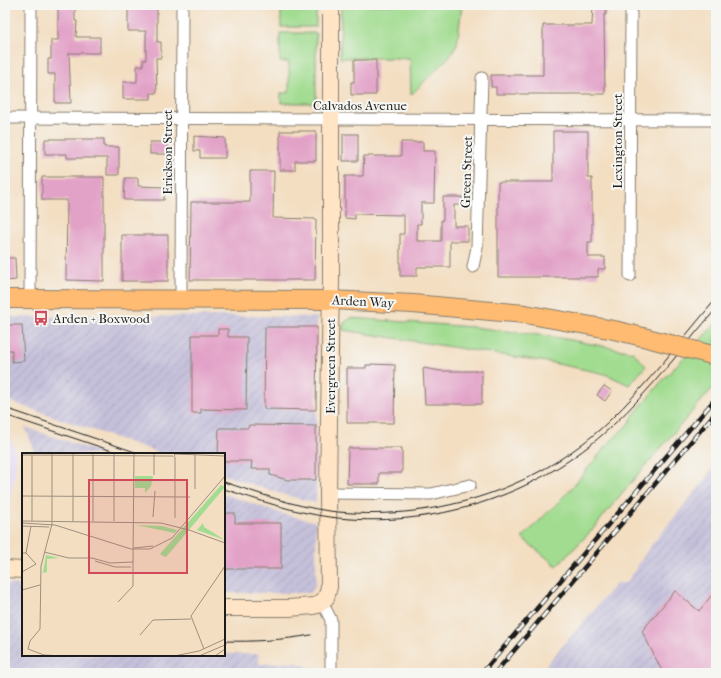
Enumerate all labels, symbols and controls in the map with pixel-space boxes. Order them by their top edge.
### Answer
street label: Lexington Street [610,93,625,189]
street label: Calvados Avenue [313,98,407,113]
street label: Erickson Street [160,109,175,195]
street label: Green Street [458,135,475,208]
street label: Arden Way [331,292,396,311]
bus stop icon: Arden + Boxwood [32,309,50,327]
place label: Arden + Boxwood [52,311,151,326]
street label: Evergreen Street [323,318,338,414]
inset map [22,453,225,656]

